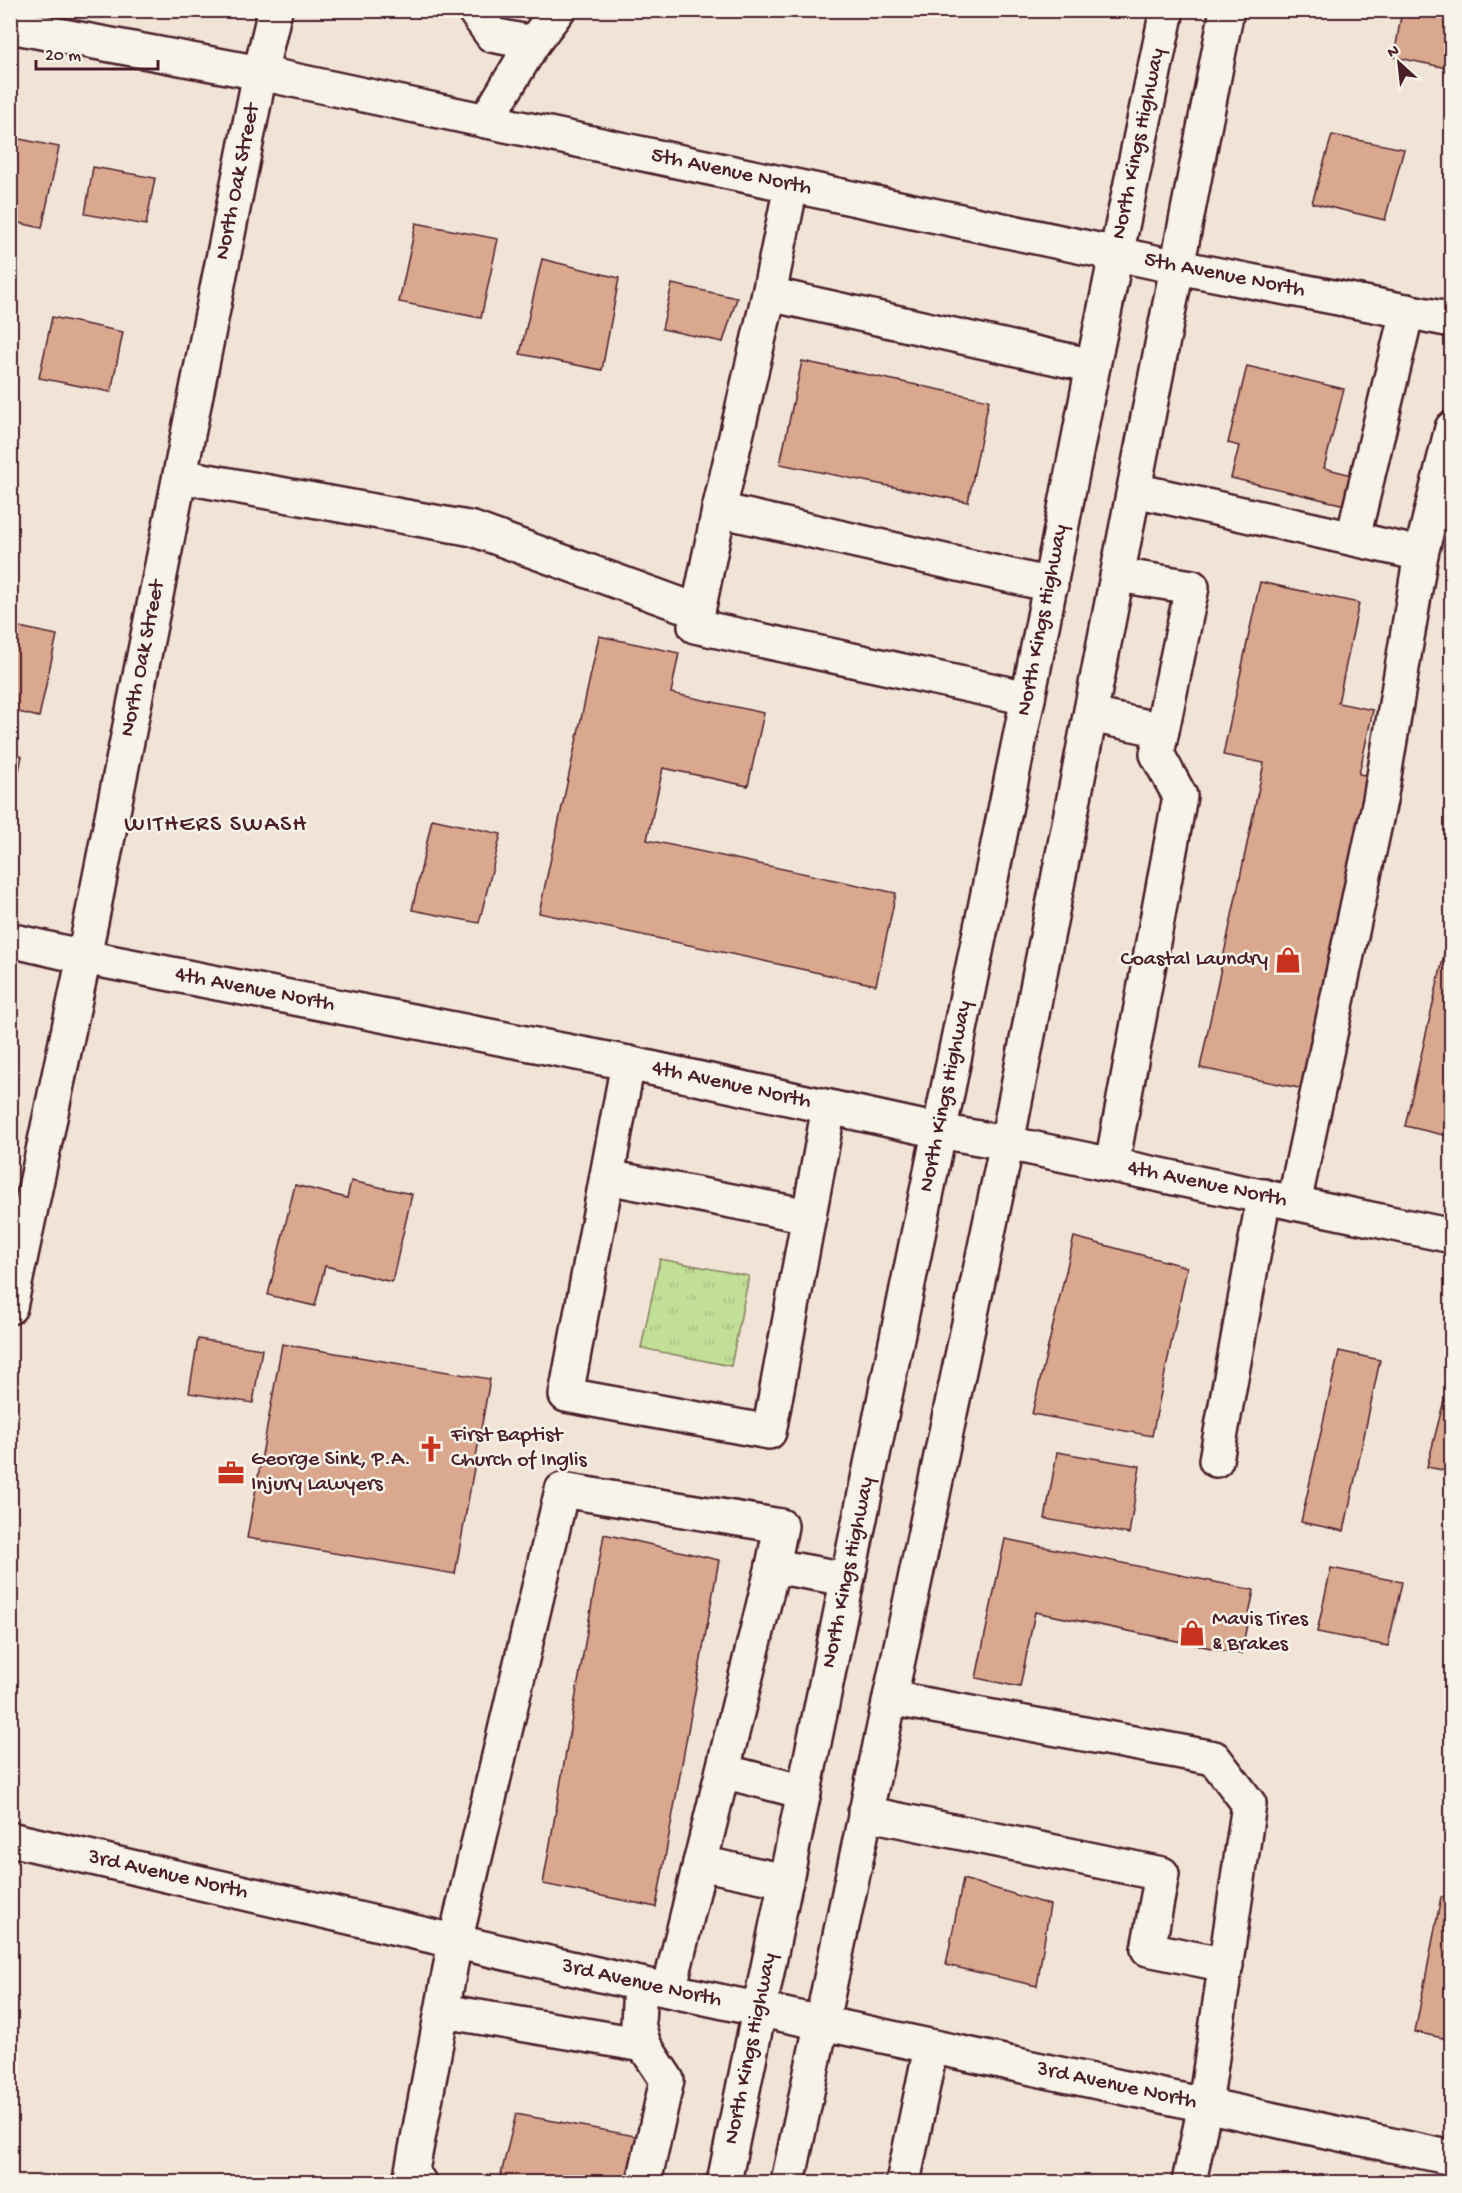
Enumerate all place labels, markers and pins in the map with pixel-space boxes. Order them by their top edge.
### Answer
shop icon: Coastal Laundry [1273,945,1303,975]
place label: Coastal Laundry [1121,947,1268,973]
place label: First Baptist Church of Inglis [450,1423,588,1474]
church icon: First Baptist Church of Inglis [416,1434,446,1464]
place label: George Sink, P.A. Injury Lawyers [251,1447,411,1498]
office icon: George Sink, P.A. Injury Lawyers [216,1458,246,1488]
place label: Mavis Tires & Brakes [1212,1607,1309,1658]
shop icon: Mavis Tires & Brakes [1177,1618,1207,1648]

